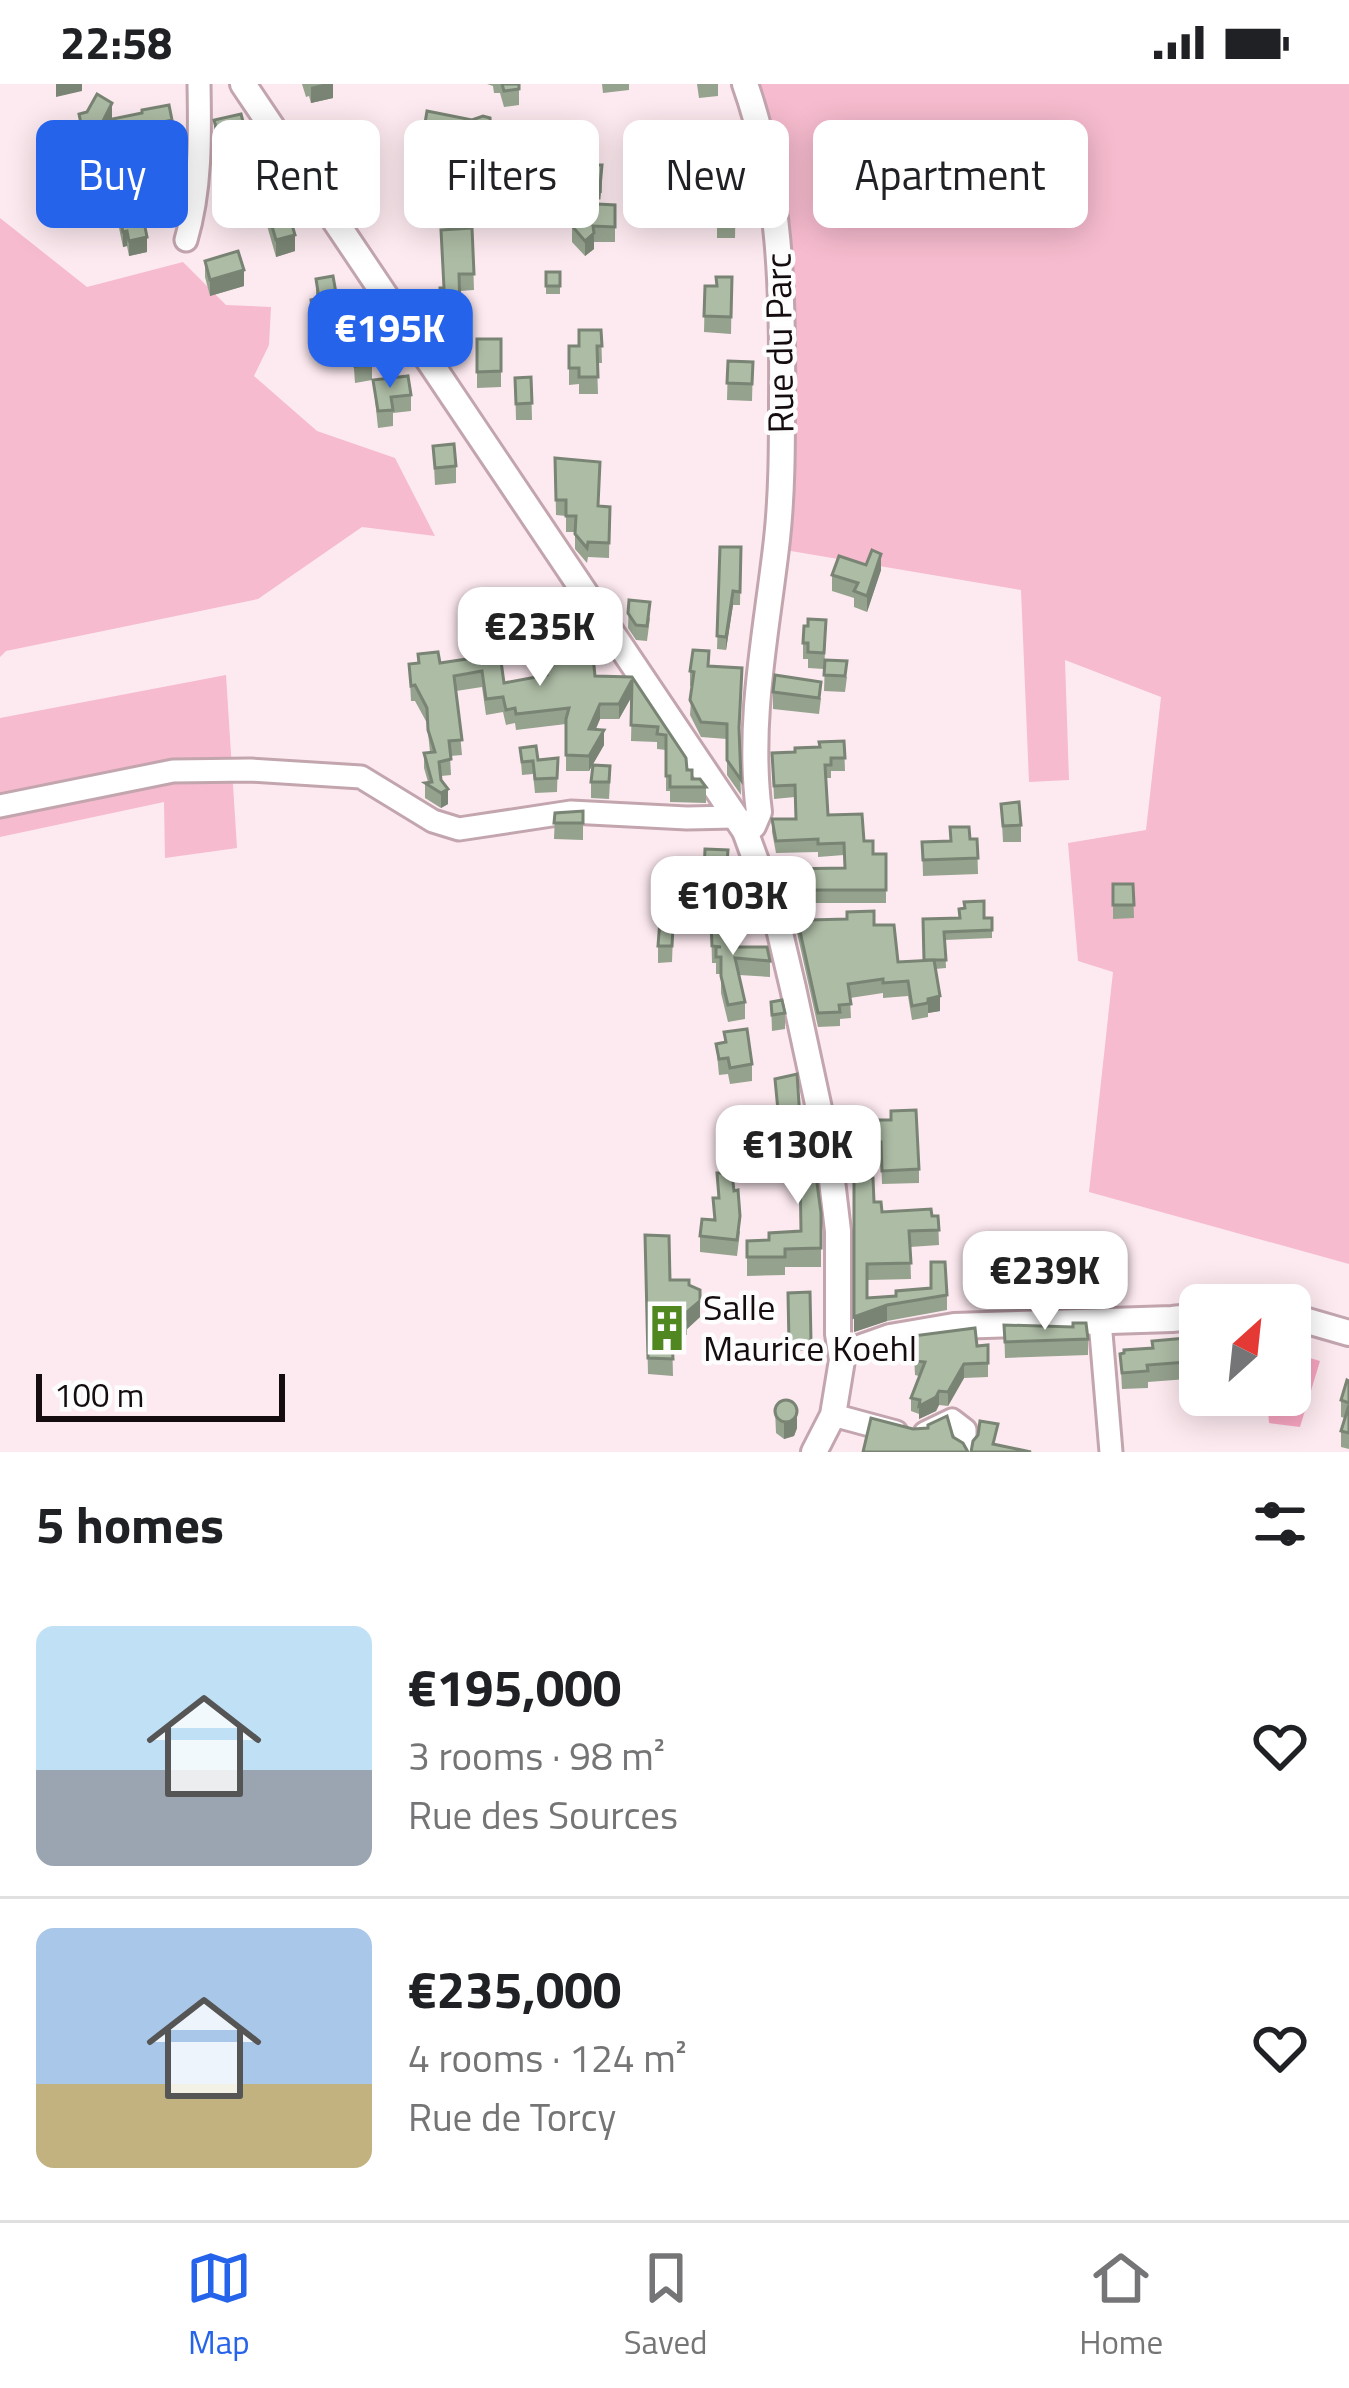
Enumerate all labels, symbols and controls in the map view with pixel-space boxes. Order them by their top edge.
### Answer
text: 22:58 [60,8,172,76]
chip: Buy [36,120,188,228]
chip: Rent [212,120,380,228]
chip: Filters [404,120,599,228]
chip: New [623,120,789,228]
chip: Apartment [813,120,1088,228]
street label: Rue du Parc [749,252,808,434]
pin: €195K [306,289,474,391]
text: €195K [335,298,445,357]
pin: €235K [456,587,624,689]
text: €235K [485,596,595,655]
pin: €103K [649,856,817,958]
text: €103K [678,865,788,924]
pin: €130K [714,1105,882,1207]
text: €130K [743,1114,853,1173]
pin: €239K [961,1231,1129,1333]
text: €239K [990,1240,1100,1299]
place label: Salle Maurice Koehl [703,1279,917,1375]
north arrow [1179,1284,1311,1416]
map controls [1179,1284,1311,1416]
building icon: Salle Maurice Koehl [642,1303,692,1353]
scale bar [36,1368,285,1421]
text: 100 m [54,1370,144,1420]
text: 5 homes [36,1485,224,1563]
icon: filters [1247,1491,1313,1557]
text: €195,000 [408,1648,621,1726]
icon: home [132,1674,276,1818]
icon: heart [1247,1713,1313,1779]
text: 3 rooms · 98 m² [408,1726,665,1785]
text: Rue des Sources [408,1785,678,1844]
text: €235,000 [408,1950,621,2028]
icon: home [132,1976,276,2120]
icon: heart [1247,2015,1313,2081]
text: 4 rooms · 124 m² [408,2028,687,2087]
text: Rue de Torcy [408,2087,616,2146]
tab: Map [186,2245,252,2367]
tab: Saved [624,2245,708,2367]
tab: Home [1079,2245,1163,2367]

